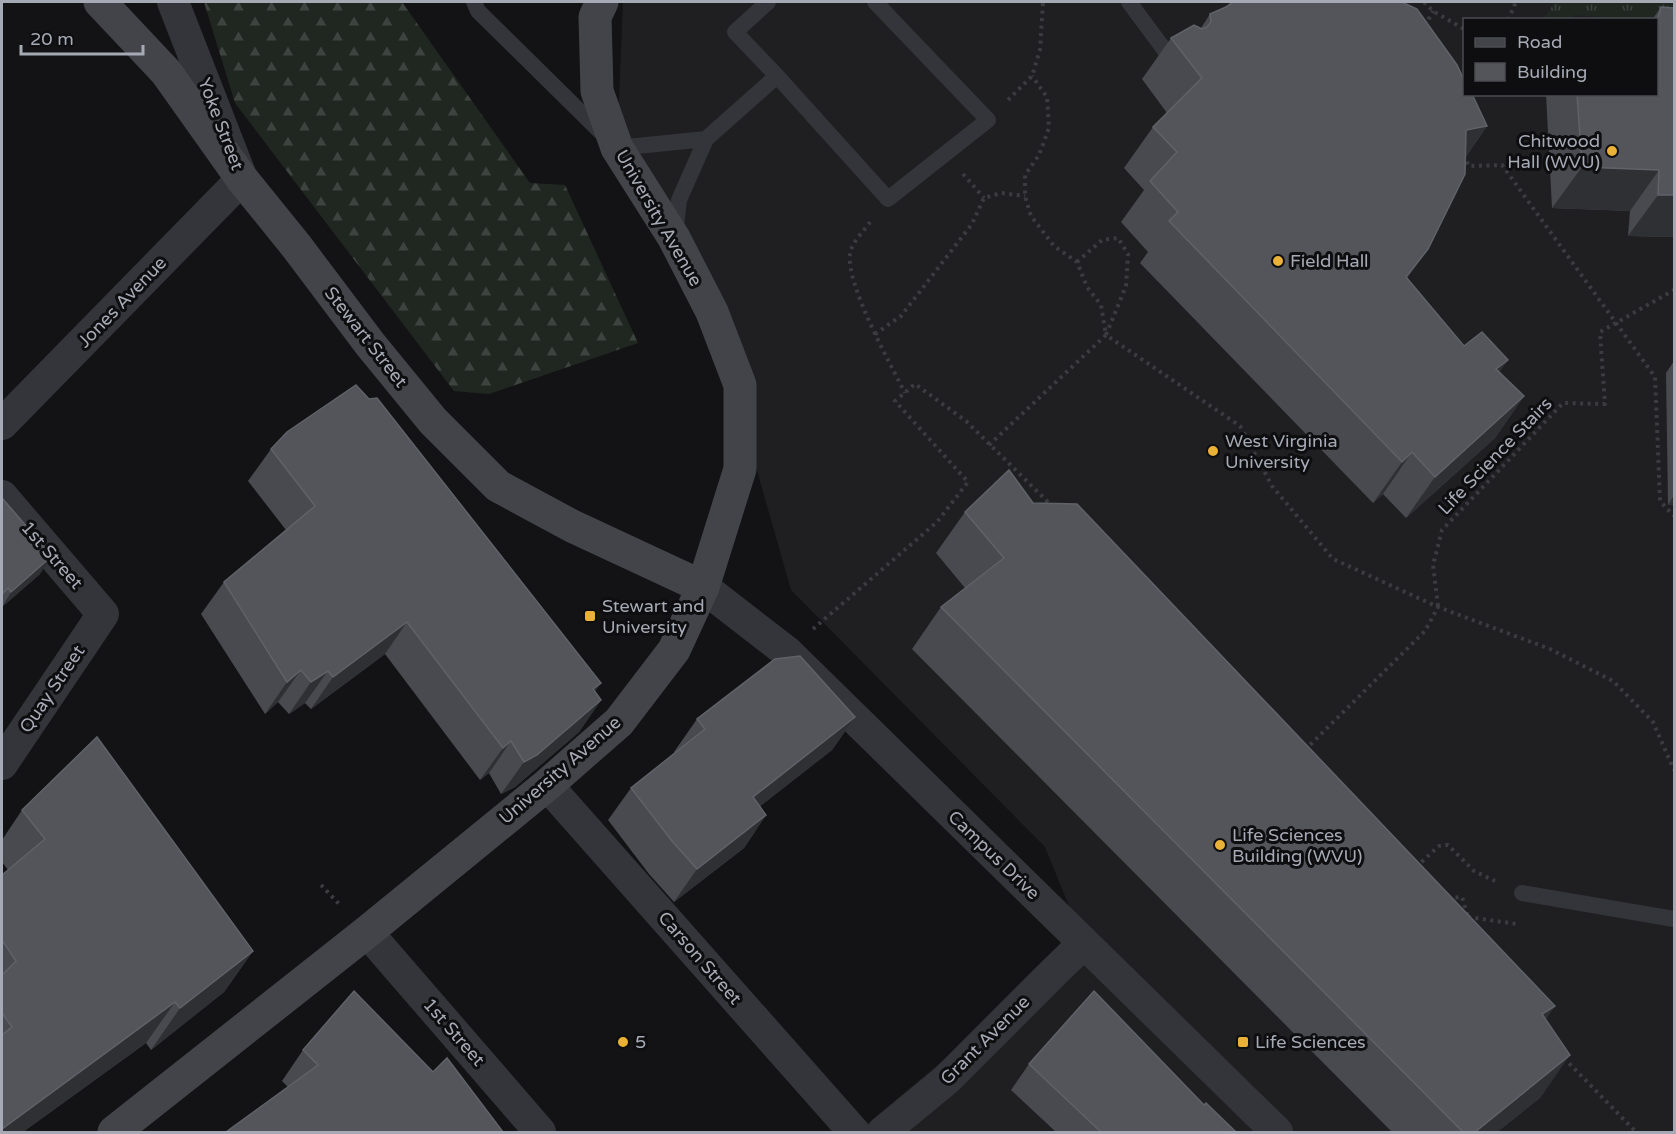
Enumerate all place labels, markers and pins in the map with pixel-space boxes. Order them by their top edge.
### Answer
place label: Chitwood Hall (WVU) [1507,130,1600,173]
marker: Chitwood Hall (WVU) [1605,144,1619,158]
place label: Field Hall [1290,250,1369,272]
marker: Field Hall [1271,254,1285,268]
place label: West Virginia University [1225,430,1338,473]
marker: West Virginia University [1206,444,1220,458]
place label: Stewart and University [602,595,705,638]
marker: Stewart and University [583,609,597,623]
place label: Life Sciences Building (WVU) [1232,824,1362,867]
marker: Life Sciences Building (WVU) [1213,838,1227,852]
place label: 5 [635,1031,646,1053]
place label: Life Sciences [1255,1031,1366,1053]
marker: 5 [616,1035,630,1049]
marker: Life Sciences [1236,1035,1250,1049]

